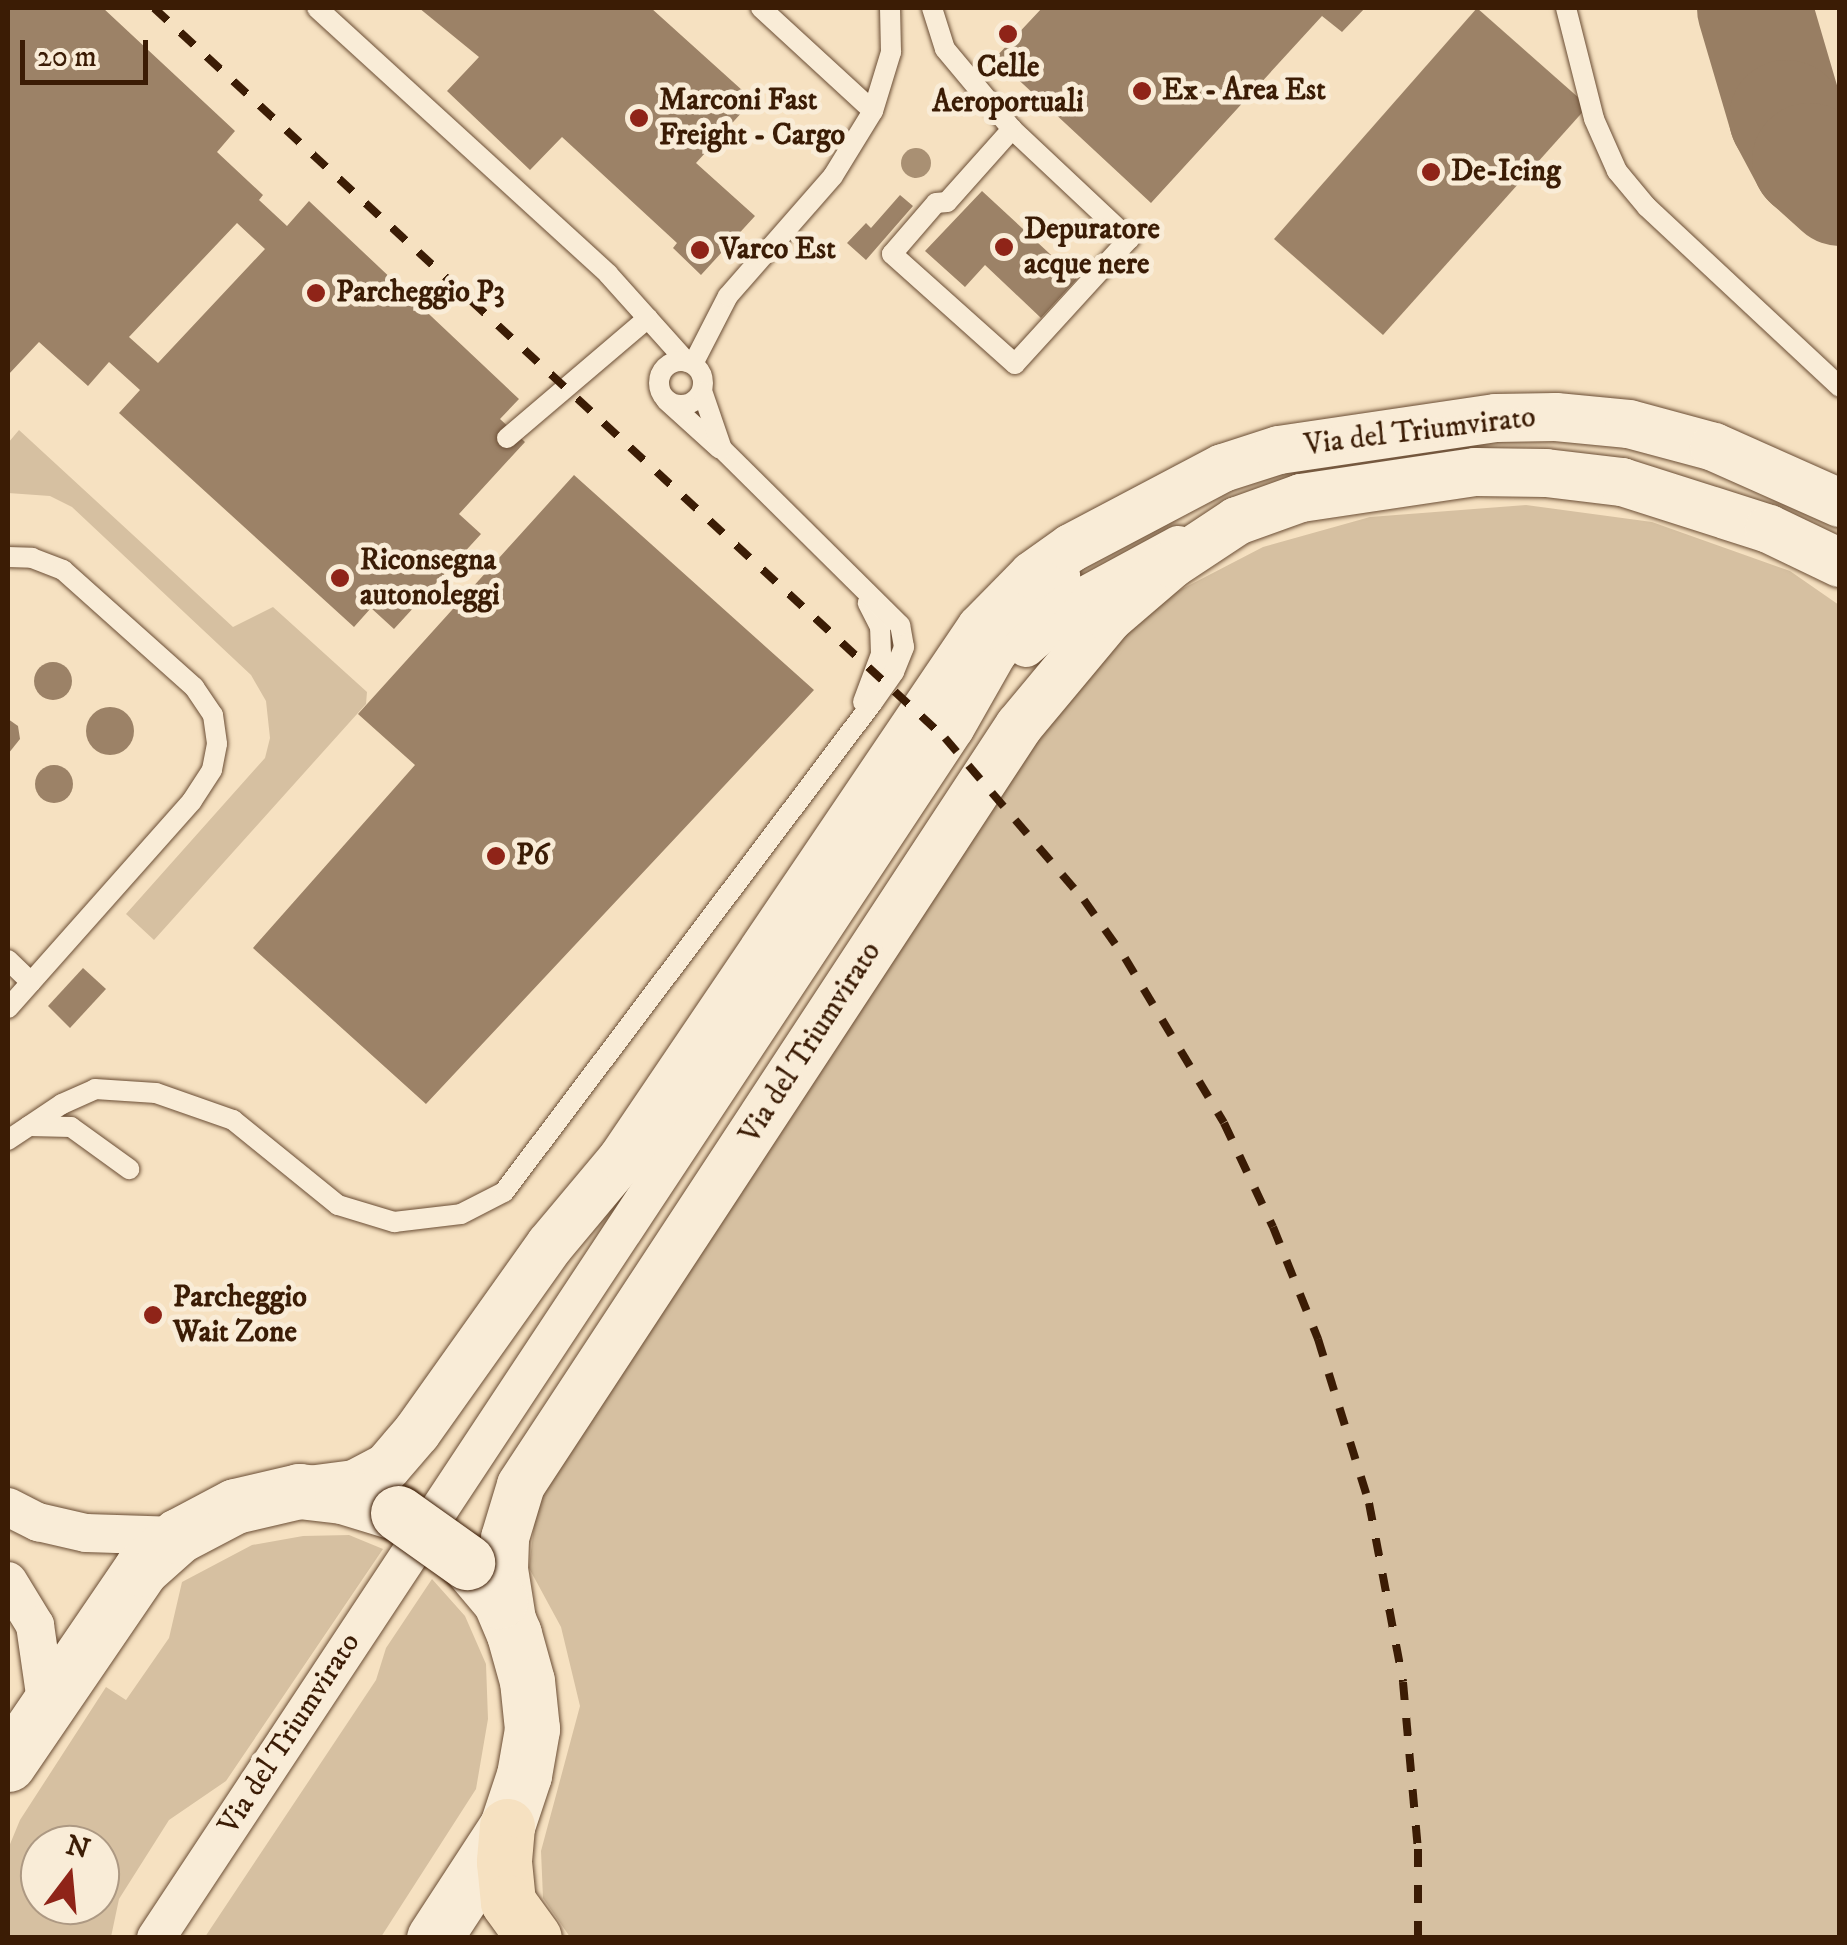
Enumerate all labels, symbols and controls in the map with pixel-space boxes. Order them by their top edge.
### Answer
scale bar [25,20,152,82]
marker: Celle Aeroportuali [997,23,1019,45]
text: 20 m [37,39,97,76]
place label: Celle Aeroportuali [932,50,1084,120]
place label: Ex - Area Est [1162,73,1326,109]
marker: Ex - Area Est [1131,80,1153,102]
place label: Marconi Fast Freight - Cargo [659,83,845,154]
marker: Marconi Fast Freight - Cargo [628,107,650,129]
place label: De-Icing [1451,154,1561,190]
marker: De-Icing [1420,161,1442,183]
place label: Depuratore acque nere [1024,212,1160,282]
place label: Varco Est [720,232,836,268]
marker: Depuratore acque nere [993,236,1015,258]
marker: Varco Est [689,239,711,261]
place label: Parcheggio P3 [336,275,505,311]
marker: Parcheggio P3 [305,282,327,304]
street label: Via del Triumvirato [1302,400,1538,464]
place label: Riconsegna autonoleggi [360,543,500,614]
marker: Riconsegna autonoleggi [329,567,351,589]
place label: P6 [516,838,549,874]
marker: P6 [485,845,507,867]
street label: Via del Triumvirato [732,936,890,1150]
place label: Parcheggio Wait Zone [173,1280,307,1350]
marker: Parcheggio Wait Zone [142,1304,164,1326]
street label: Via del Triumvirato [211,1627,369,1841]
north arrow [20,1825,120,1925]
text: N [62,1828,94,1868]

